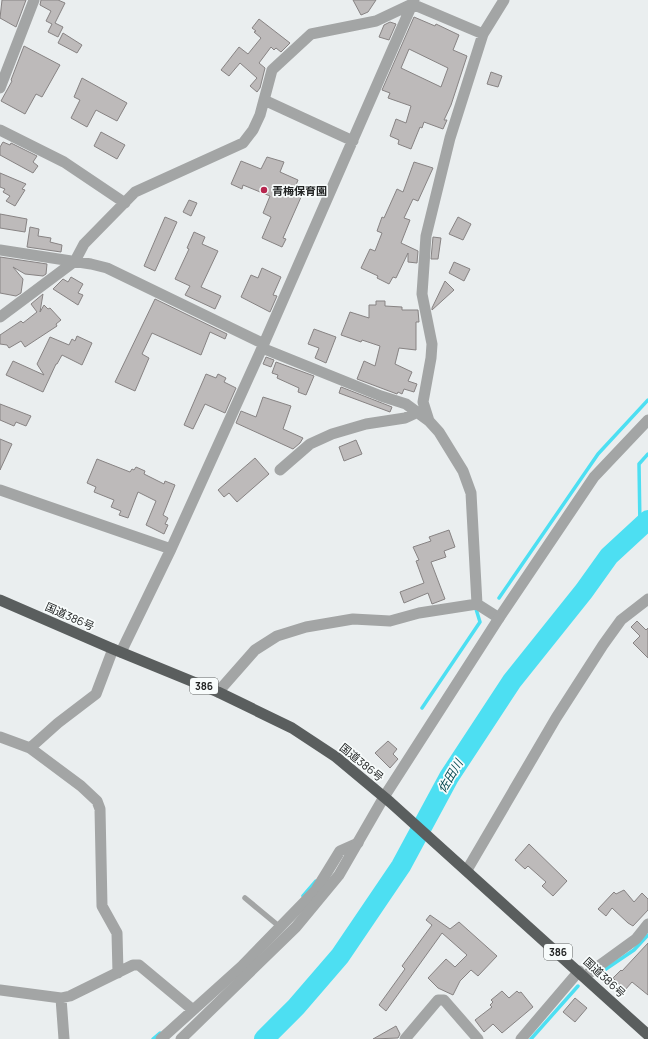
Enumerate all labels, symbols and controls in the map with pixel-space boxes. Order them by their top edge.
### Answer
place label: 青梅保育園 [272,183,327,198]
marker: 青梅保育園 [259,185,269,195]
street label: 国道386号 [43,599,97,633]
road number: 386 [190,678,218,694]
street label: 国道386号 [337,740,387,784]
water label: 佐田川 [433,754,468,796]
road number: 386 [544,944,572,960]
street label: 国道386号 [581,954,629,1000]

